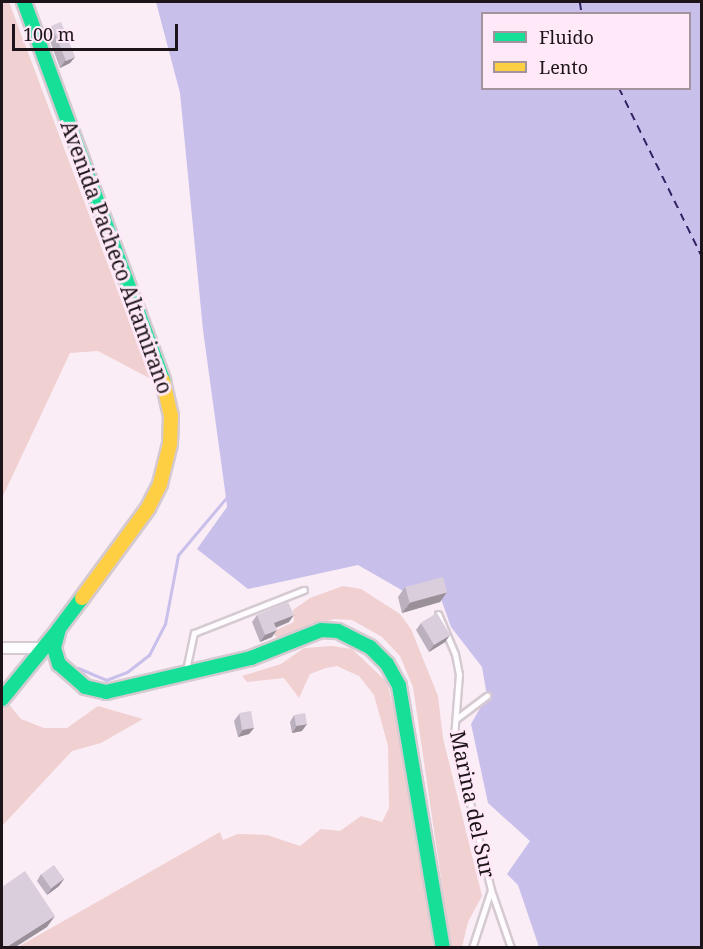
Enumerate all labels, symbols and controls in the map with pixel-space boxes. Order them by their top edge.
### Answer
scale bar [15,12,182,50]
legend [481,12,691,90]
text: 100 m [23,22,75,46]
text: Fluido [539,25,594,49]
text: Lento [539,55,588,79]
street label: Avenida Pacheco Altamirano [56,117,178,397]
street label: Marina del Sur [445,728,501,880]

